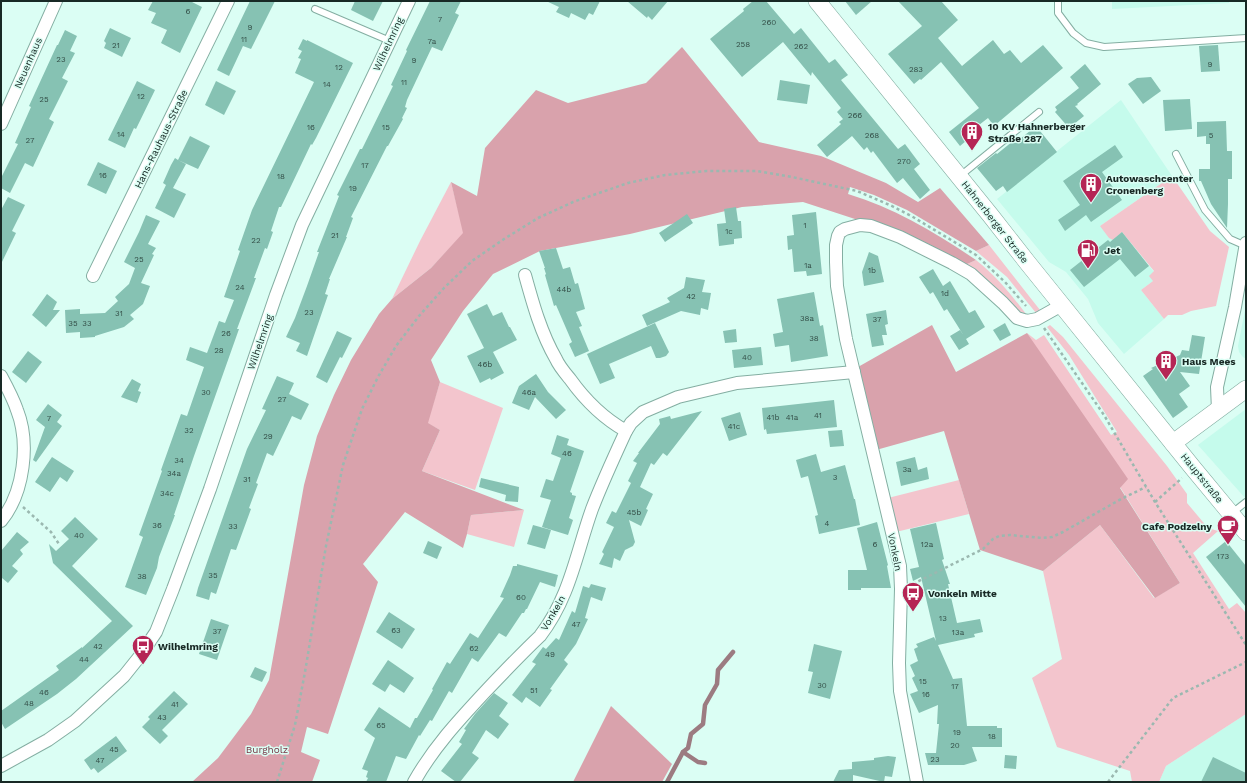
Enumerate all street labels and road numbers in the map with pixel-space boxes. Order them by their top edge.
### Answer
street label: Wilhelmring [371,15,406,73]
street label: Neuenhaus [12,36,44,90]
street label: Hans-Rauhaus-Straße [132,88,190,190]
street label: Hahnerberger Straße [959,179,1031,266]
street label: Wilhelmring [245,312,275,371]
street label: Hauptstraße [1179,451,1225,505]
street label: Vonkeln [886,532,904,572]
street label: Vonkeln [539,593,567,633]

